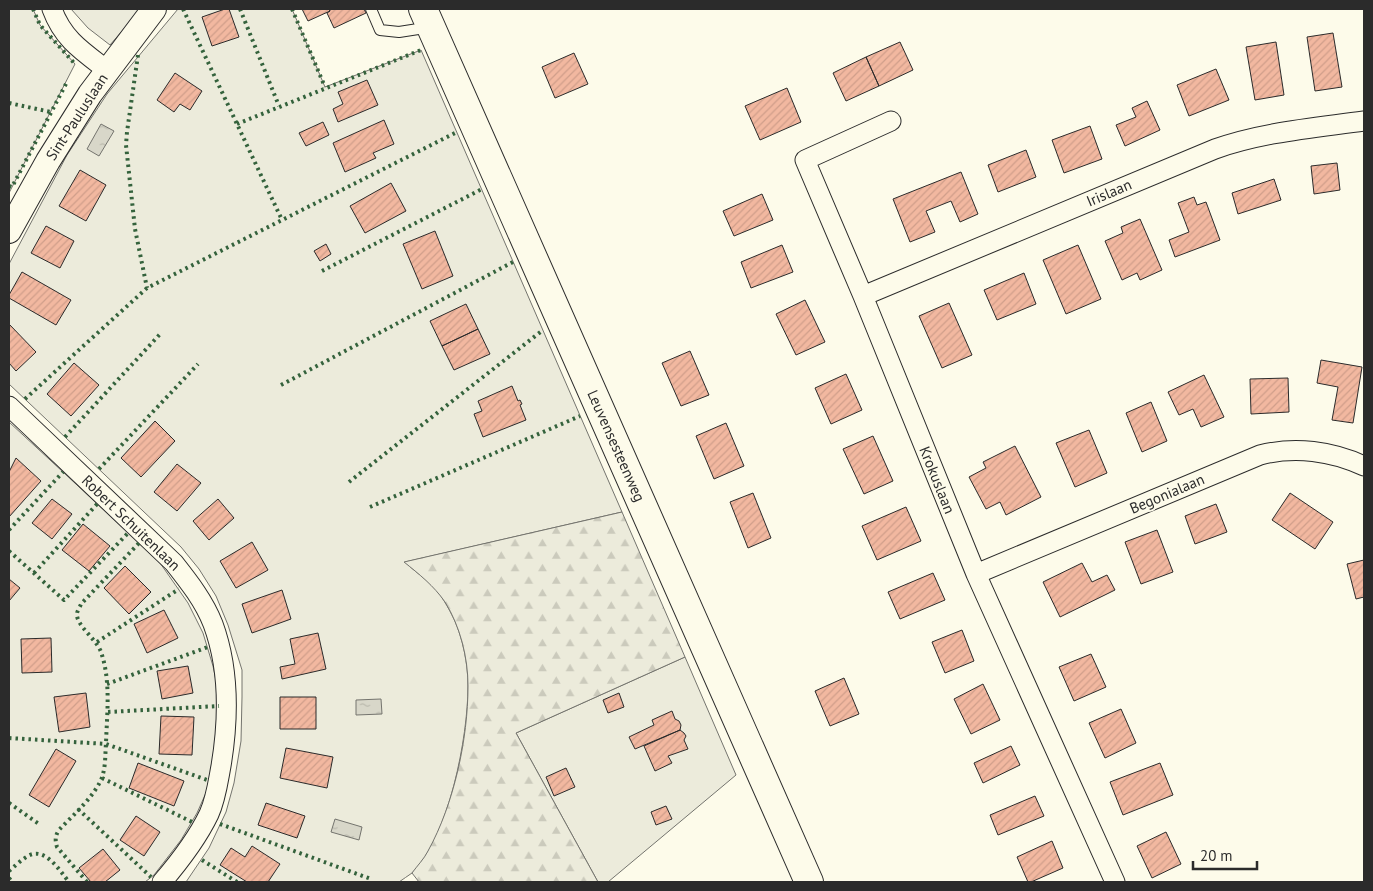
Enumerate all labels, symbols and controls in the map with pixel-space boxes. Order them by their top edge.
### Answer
street label: Sint-Pauluslaan [41,70,112,164]
street label: Irislaan [1083,175,1134,211]
street label: Leuvensesteenweg [583,387,650,505]
street label: Krokuslaan [915,443,960,516]
street label: Begonialaan [1127,469,1207,518]
street label: Robert Schuitenlaan [78,471,185,575]
scale bar [1193,838,1257,870]
text: 20 m [1200,846,1233,865]

